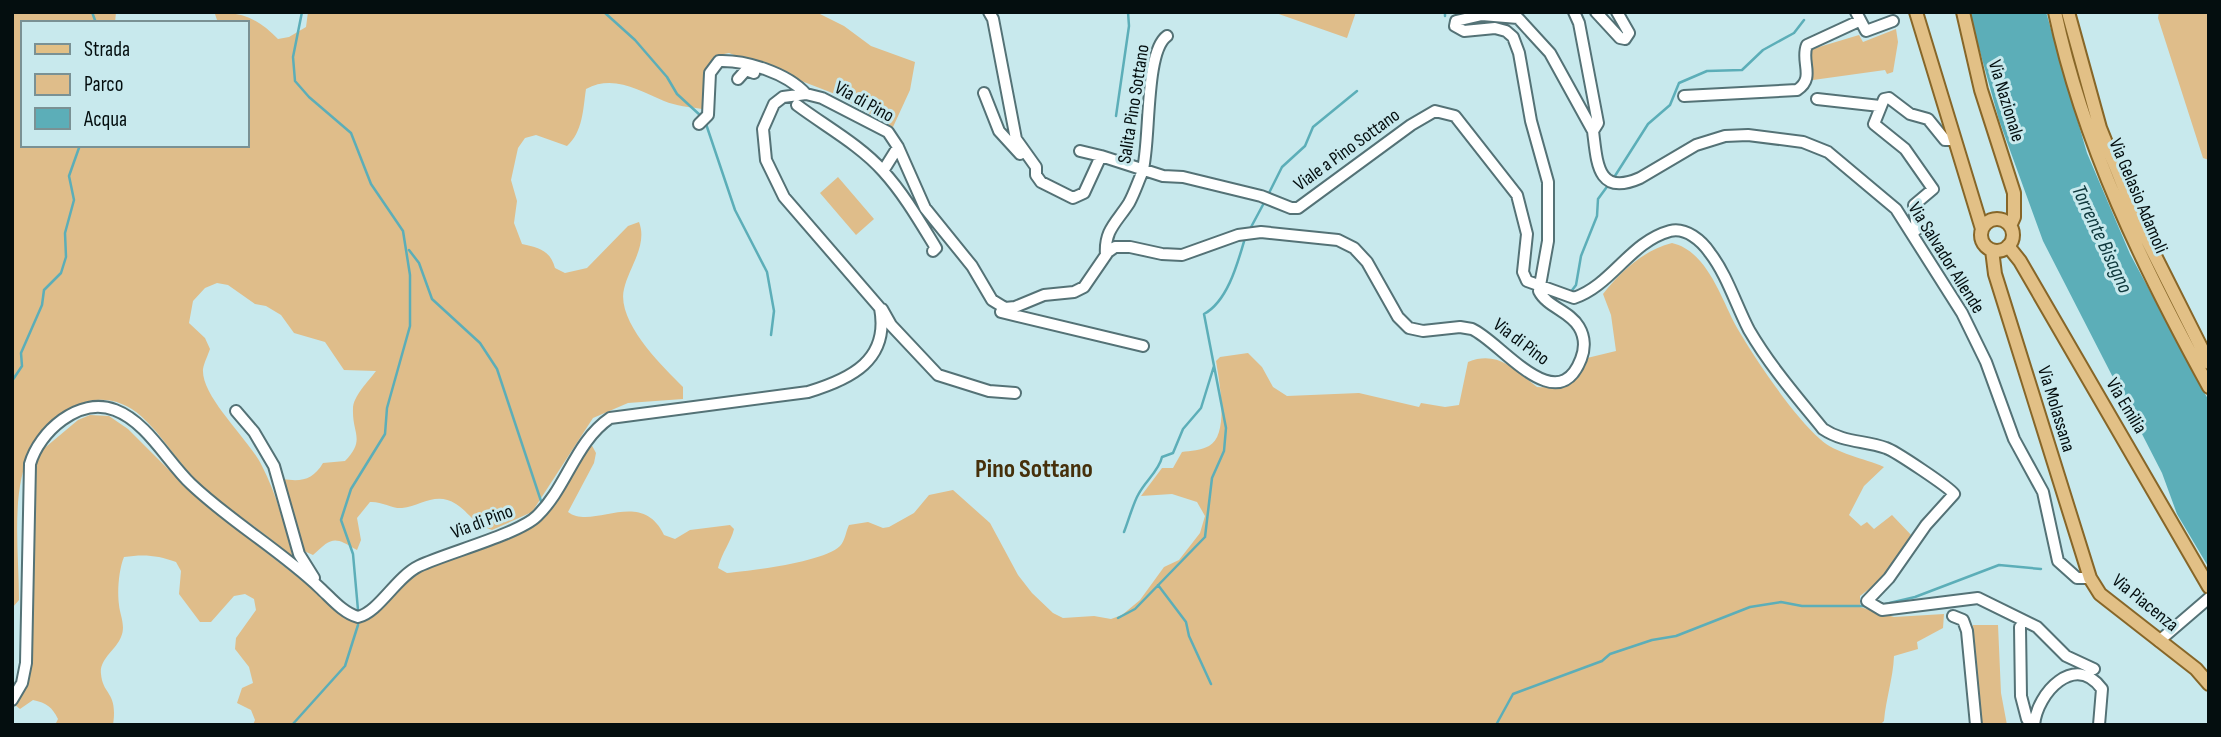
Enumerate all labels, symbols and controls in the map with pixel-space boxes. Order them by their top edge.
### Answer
legend [21,21,248,147]
text: Strada [84,37,130,62]
street label: Salita Pino Sottano [1113,43,1155,165]
street label: Via Nazionale [1983,57,2029,145]
text: Parco [84,72,123,97]
street label: Via di Pino [830,76,898,128]
street label: Viale a Pino Sottano [1290,104,1404,196]
text: Acqua [83,107,127,132]
street label: Via Gelasio Adamoli [2104,135,2172,257]
water label: Torrente Bisagno [2066,181,2138,297]
street label: Via Salvador Allende [1903,198,1989,318]
street label: Via di Pino [1488,313,1554,371]
street label: Via Molassana [2032,363,2080,455]
street label: Via Emilia [2100,374,2152,438]
district label: Pino Sottano [975,454,1093,485]
street label: Via di Pino [448,500,516,544]
street label: Via Piacenza [2107,569,2183,637]

